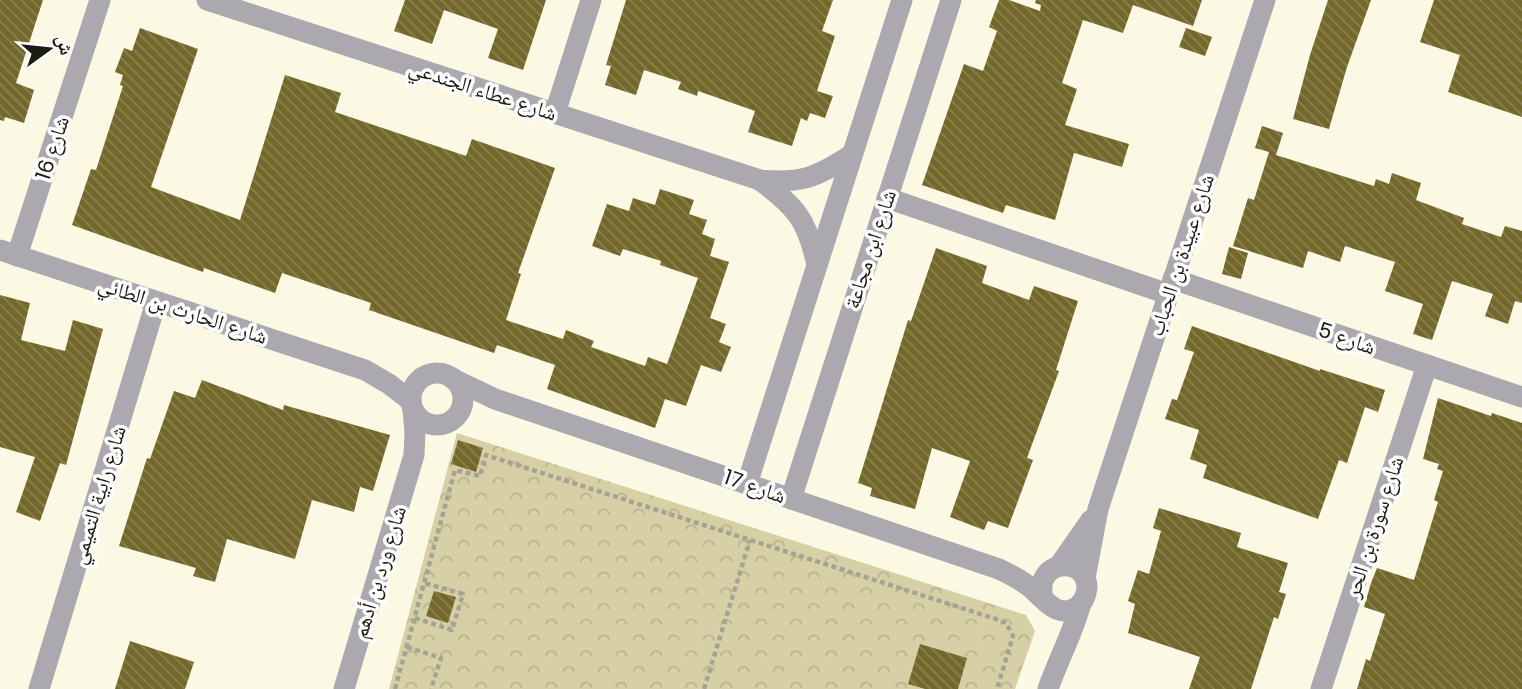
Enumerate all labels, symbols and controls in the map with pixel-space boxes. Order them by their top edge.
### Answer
north arrow [14,14,84,84]
text: ش [49,31,81,58]
street label: شارع عطاء الجندعي [405,52,561,130]
street label: شارع 16 [28,112,76,184]
street label: شارع عبيدة بن الحباب [1141,170,1221,340]
street label: شارع ابن مجاعة [837,186,903,312]
street label: شارع الحارث بن الطائي [94,269,271,353]
street label: شارع 5 [1315,315,1379,361]
street label: شارع رابية التميمي [63,422,135,568]
street label: شارع سورة بن الحر [1337,453,1411,602]
street label: شارع 17 [720,462,790,510]
street label: شارع ورد بن أدهم [345,502,413,642]

